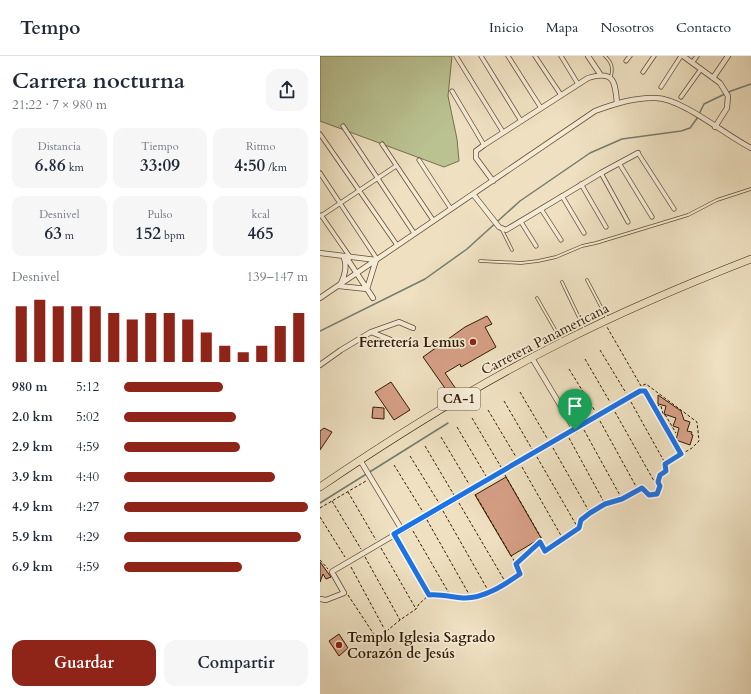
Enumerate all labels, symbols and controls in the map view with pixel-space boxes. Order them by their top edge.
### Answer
text: Tempo [20,15,80,41]
text: Inicio [489,18,524,37]
text: Mapa [546,18,578,37]
text: Nosotros [600,18,654,37]
text: Contacto [676,18,731,37]
text: Carrera nocturna [12,66,185,96]
button: share [266,69,308,111]
text: 21:22 · 7 × 980 m [12,96,107,114]
text: Distancia [38,139,81,154]
text: Tiempo [141,139,179,154]
text: Ritmo [246,139,275,154]
text: 6.86 [35,154,66,177]
text: 33:09 [140,154,180,177]
text: 4:50 [234,154,265,177]
text: km [66,160,84,175]
text: /km [265,160,287,175]
text: Desnivel [39,207,79,222]
text: Pulso [148,207,172,222]
text: kcal [251,207,270,222]
text: 63 [44,222,62,245]
text: 152 [135,222,161,245]
text: 465 [248,222,274,245]
text: m [62,228,74,243]
text: bpm [161,228,185,243]
text: Desnivel [12,268,60,286]
text: 139–147 m [246,268,308,286]
street label: Carretera Panamericana [478,299,612,379]
place label: Ferretería Lemus [359,333,465,352]
marker: Ferretería Lemus [468,337,478,347]
text: 980 m [12,378,47,396]
text: 5:12 [76,378,99,396]
road number: CA-1 [438,388,480,410]
pin [558,389,592,430]
icon: arrive [564,395,586,417]
text: 2.0 km [12,408,53,426]
text: 5:02 [76,408,99,426]
text: 2.9 km [12,438,53,456]
text: 4:59 [76,438,99,456]
text: 3.9 km [12,468,53,486]
text: 4:40 [76,468,99,486]
text: 4.9 km [12,498,53,516]
text: 4:27 [76,498,99,516]
text: 5.9 km [12,528,53,546]
text: 4:29 [76,528,99,546]
text: 6.9 km [12,558,53,576]
text: 4:59 [76,558,99,576]
place label: Templo Iglesia Sagrado Corazón de Jesús [347,628,495,663]
button: Guardar [12,640,156,686]
button: Compartir [164,640,308,686]
marker: Templo Iglesia Sagrado Corazón de Jesús [334,640,344,650]

